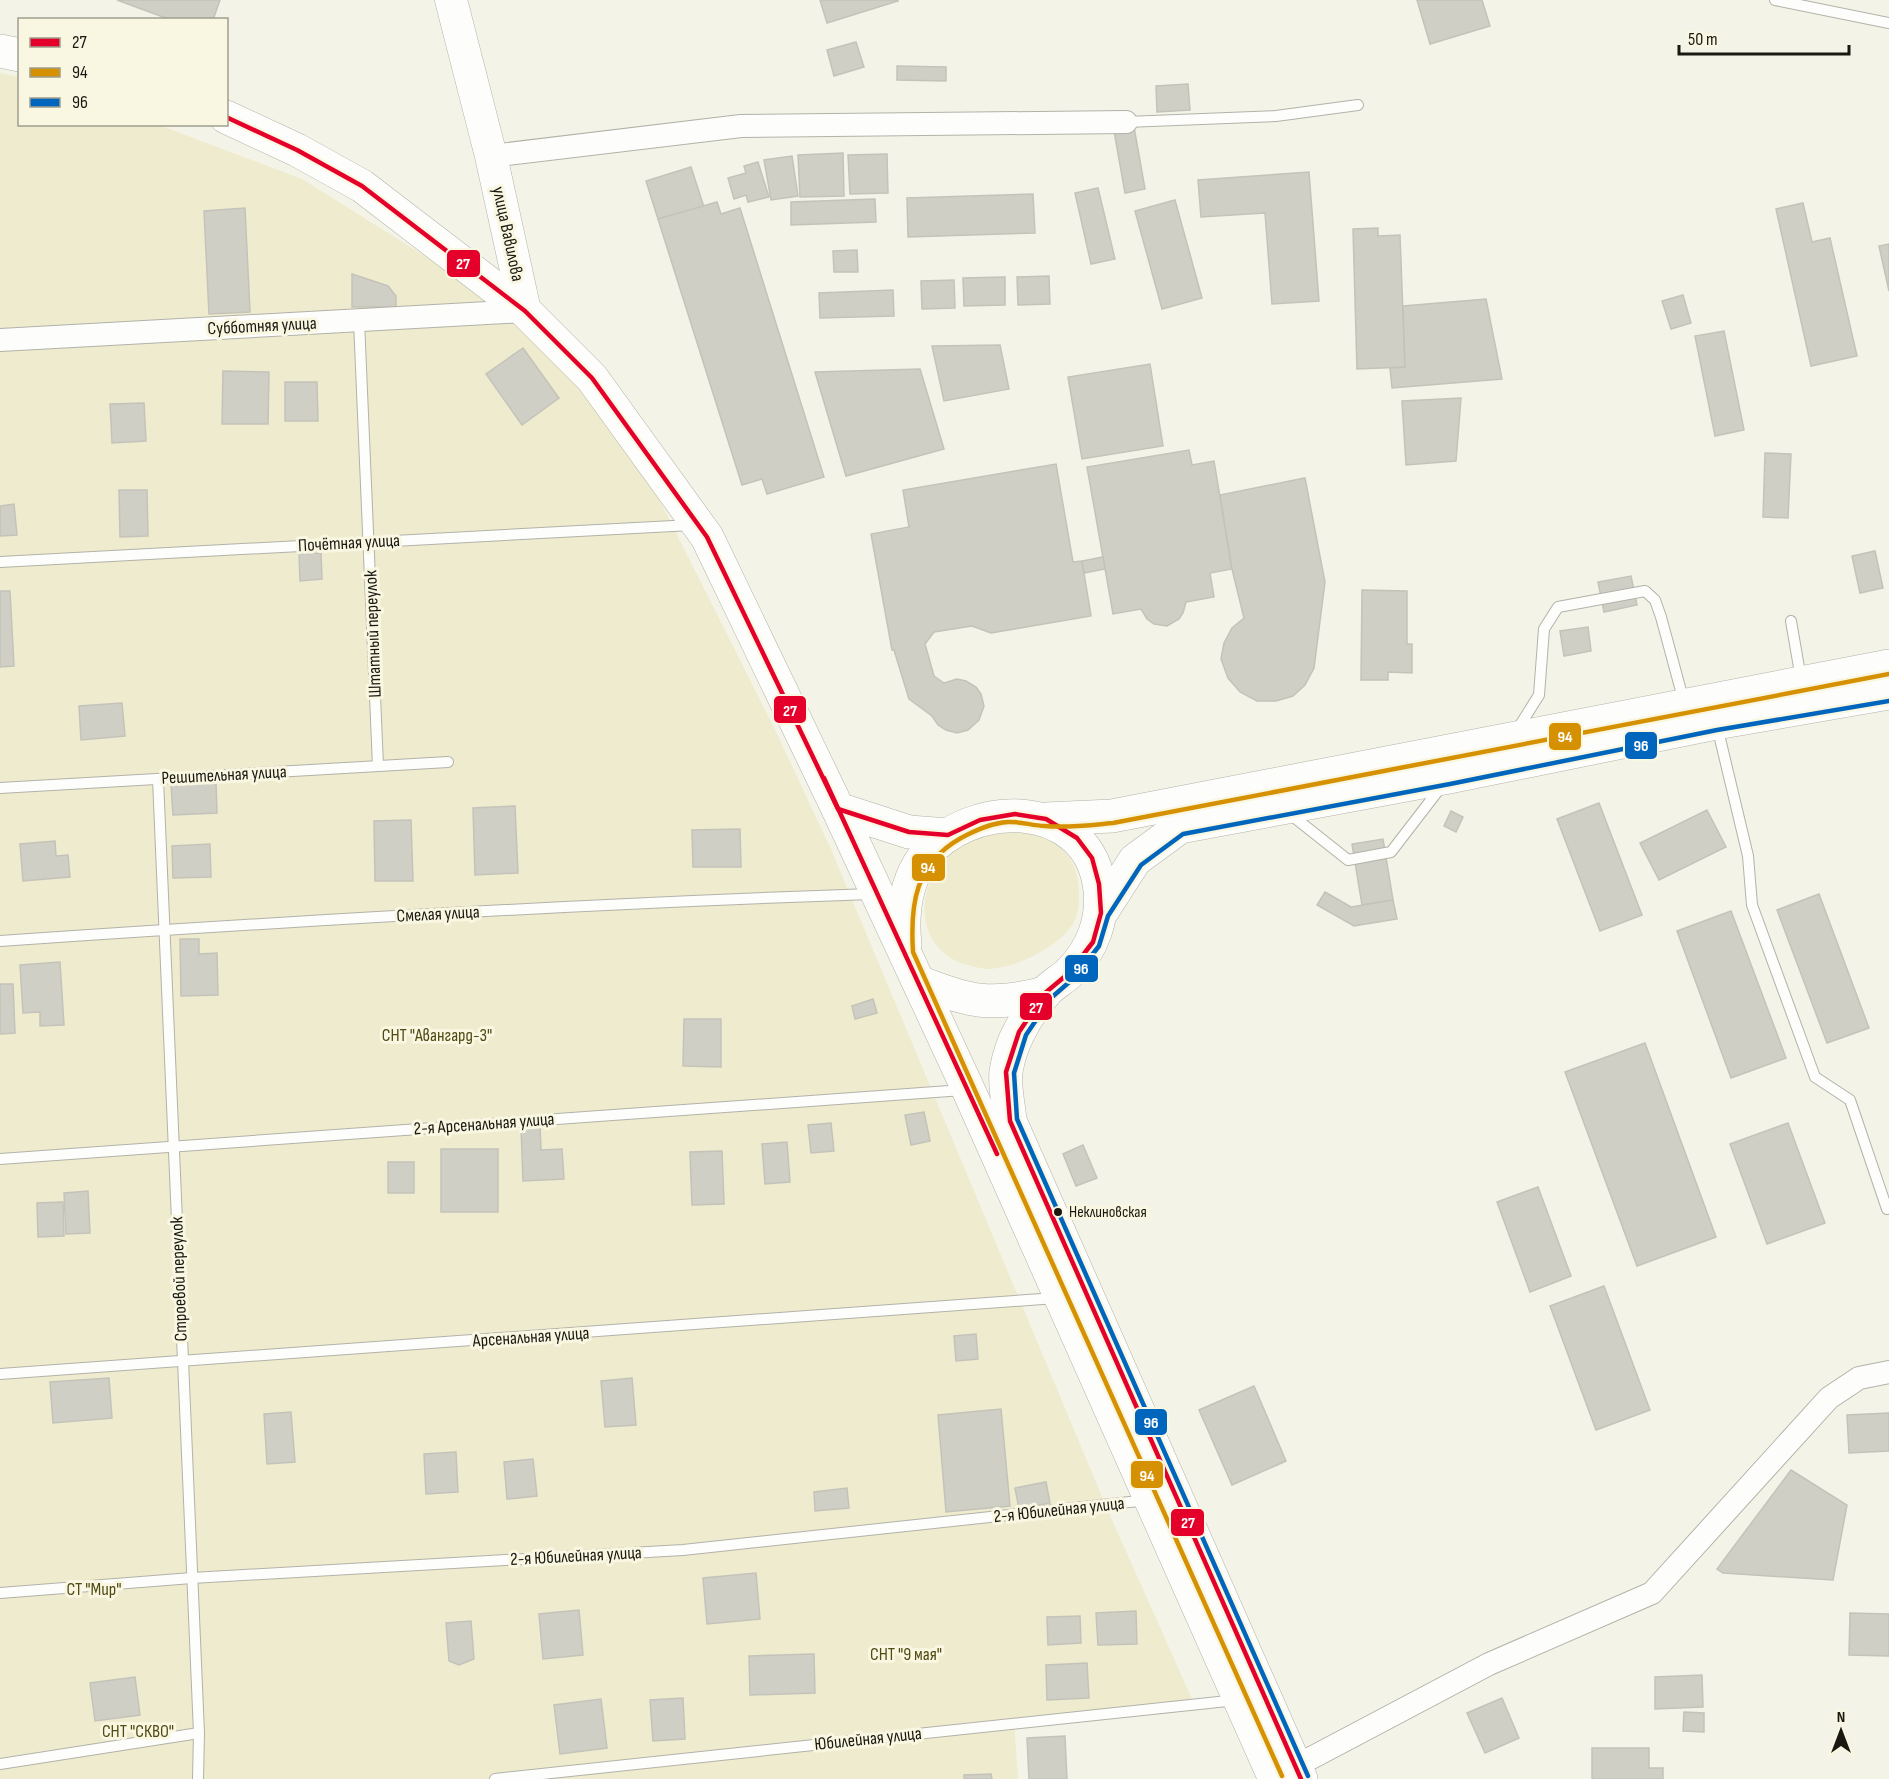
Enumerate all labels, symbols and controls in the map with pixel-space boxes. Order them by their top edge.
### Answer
legend [18,18,228,126]
scale bar [1679,18,1848,56]
text: 50 m [1688,29,1718,50]
text: 27 [72,32,87,53]
text: 94 [72,62,88,83]
text: 96 [72,92,88,113]
street label: улица Вавилова [488,185,528,283]
line badge: 27 [446,249,481,278]
text: 27 [456,255,470,274]
street label: Субботняя улица [207,313,317,339]
street label: Почётная улица [297,530,401,556]
street label: Штатный переулок [360,570,386,698]
line badge: 27 [773,695,807,724]
text: 27 [783,702,797,721]
line badge: 94 [1548,722,1582,751]
text: 94 [1557,728,1573,747]
line badge: 96 [1624,731,1658,760]
text: 96 [1633,737,1649,756]
street label: Решительная улица [161,761,287,789]
line badge: 94 [911,853,946,882]
text: 94 [920,859,936,878]
street label: Смелая улица [396,901,480,927]
line badge: 96 [1064,954,1099,983]
text: 96 [1073,960,1089,979]
line badge: 27 [1019,992,1053,1021]
text: 27 [1029,999,1043,1018]
park label: СНТ "Авангард-3" [382,1025,492,1046]
street label: 2-я Арсенальная улица [413,1109,555,1139]
place label: Неклиновская [1069,1203,1147,1222]
marker: Неклиновская [1052,1206,1064,1218]
street label: Строевой переулок [166,1216,192,1342]
street label: Арсенальная улица [471,1322,590,1352]
line badge: 96 [1134,1408,1168,1436]
text: 96 [1143,1414,1159,1433]
line badge: 94 [1130,1460,1164,1489]
text: 94 [1139,1467,1155,1486]
street label: 2-я Юбилейная улица [992,1493,1126,1527]
line badge: 27 [1170,1508,1205,1537]
text: 27 [1181,1514,1195,1533]
street label: 2-я Юбилейная улица [510,1542,642,1570]
park label: СТ "Мир" [67,1579,121,1600]
park label: СНТ "9 мая" [870,1644,942,1665]
north arrow [1811,1701,1871,1761]
text: N [1837,1708,1845,1727]
park label: СНТ "СКВО" [102,1721,174,1742]
street label: Юбилейная улица [813,1723,923,1755]

